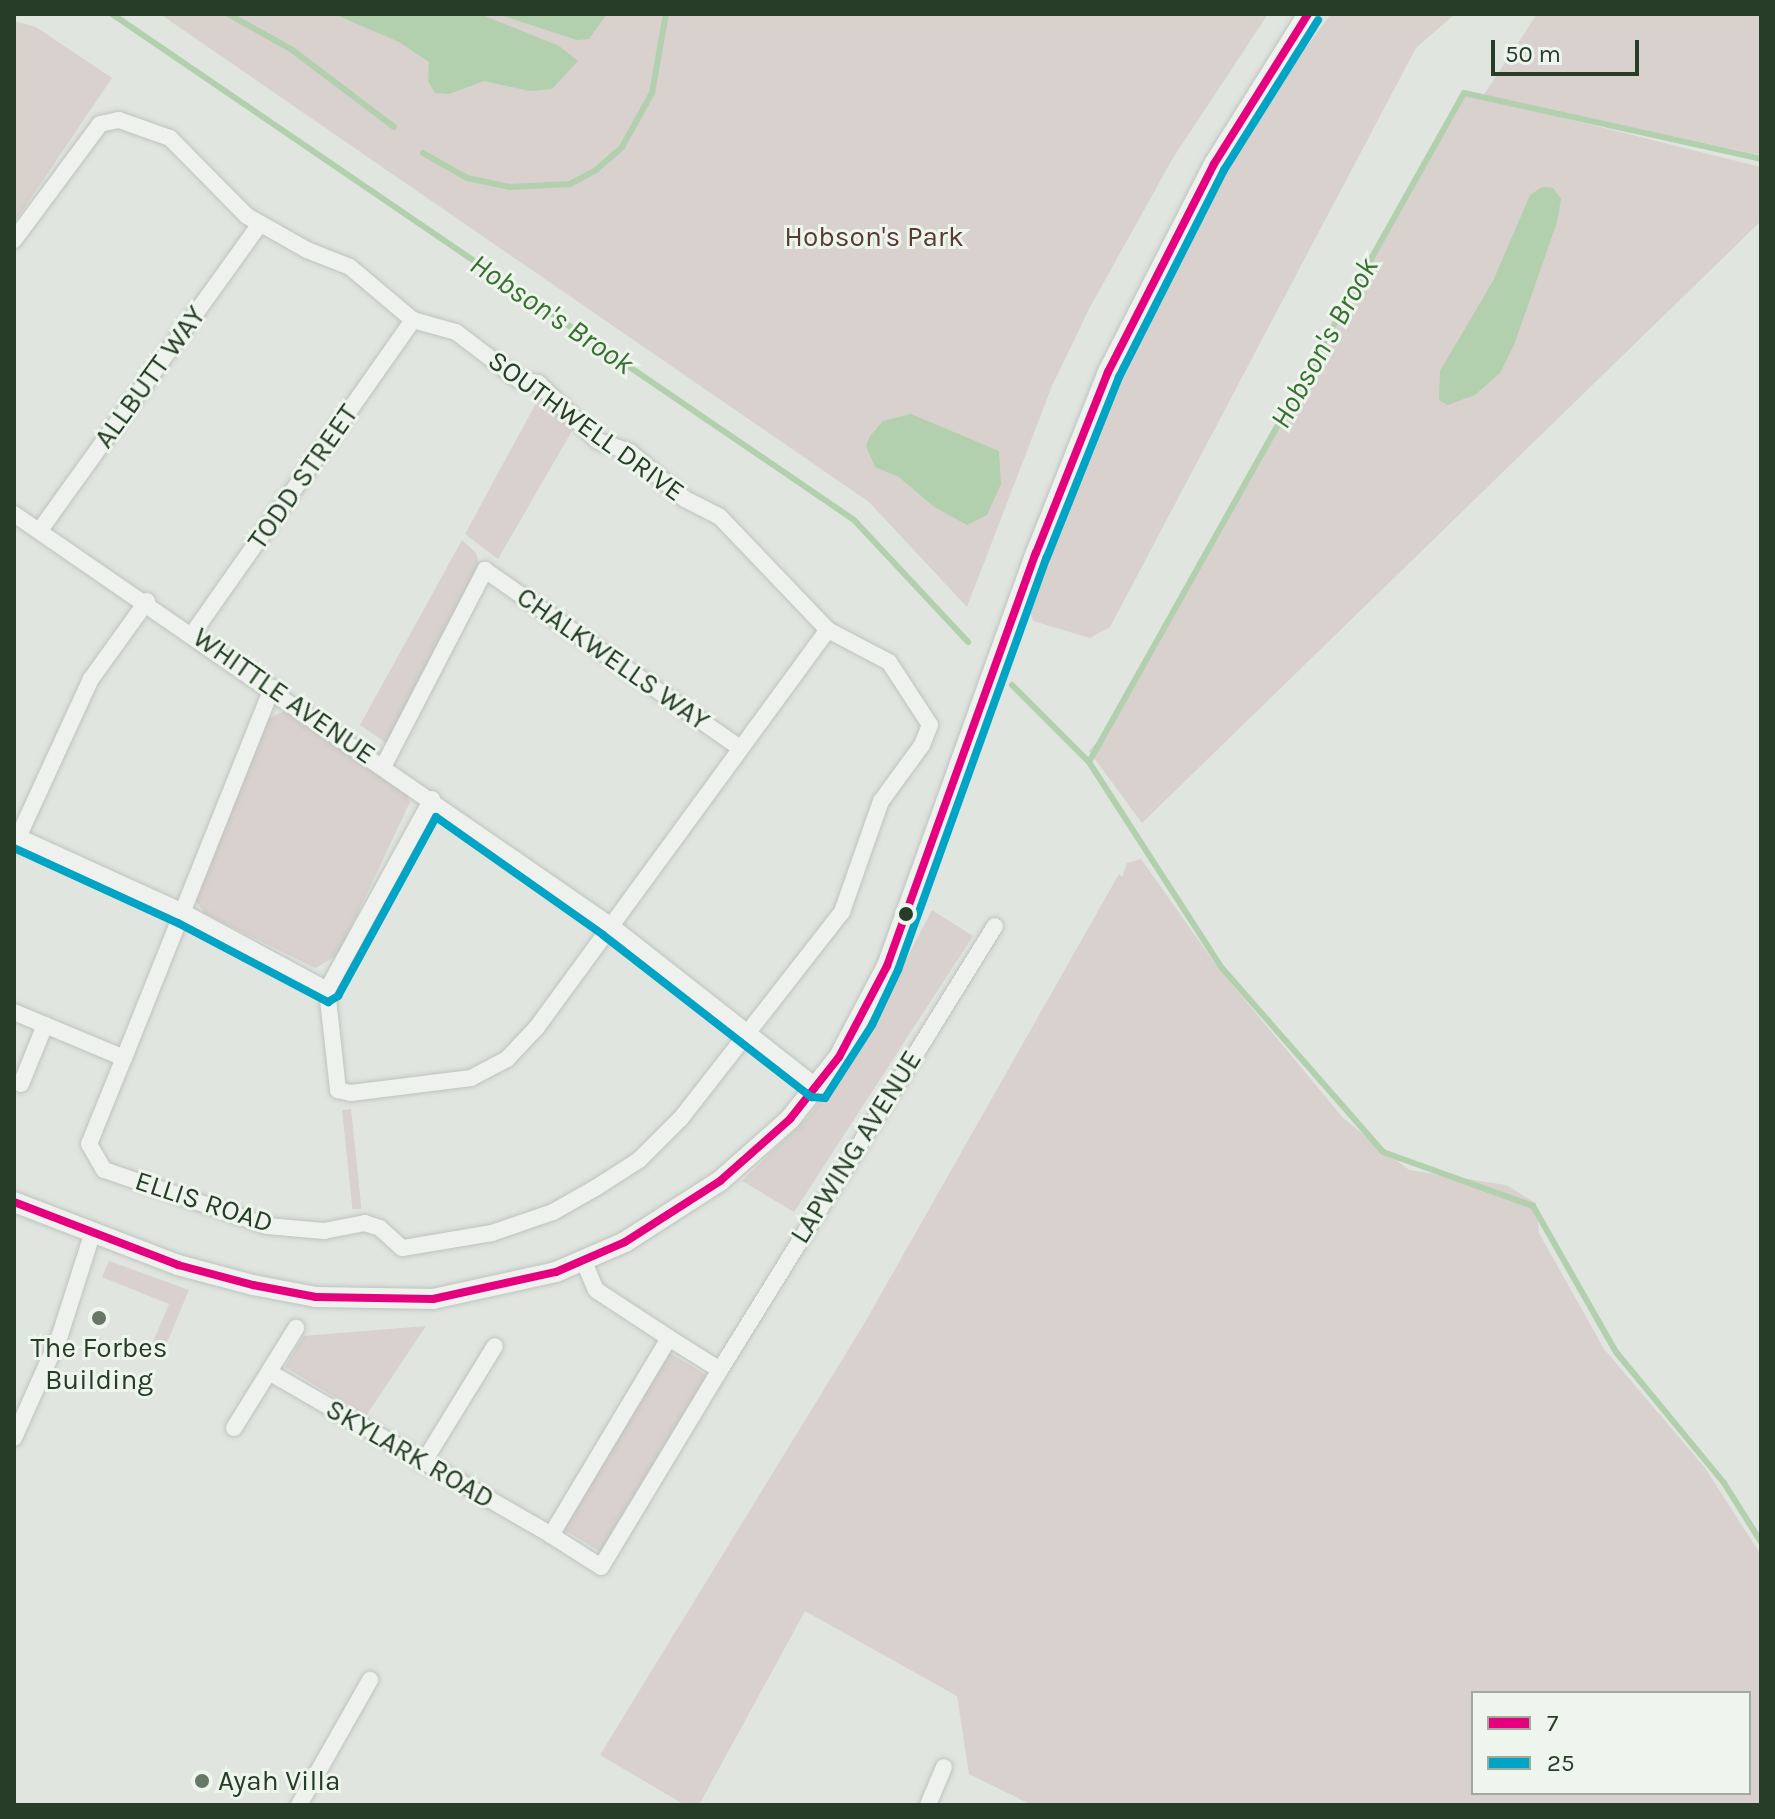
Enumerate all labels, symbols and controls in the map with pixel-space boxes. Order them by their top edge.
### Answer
scale bar [1495,24,1643,74]
text: 50 m [1505,40,1561,68]
park label: Hobson's Park [784,220,964,254]
water label: Hobson's Brook [463,246,641,382]
water label: Hobson's Brook [1262,251,1386,435]
street label: ALLBUTT WAY [87,299,213,455]
street label: SOUTHWELL DRIVE [481,343,691,509]
street label: TODD STREET [241,398,365,556]
street label: CHALKWELLS WAY [510,580,716,738]
street label: WHITTLE AVENUE [186,621,382,771]
unlabelled marker [898,906,914,922]
street label: LAPWING AVENUE [783,1044,929,1250]
street label: ELLIS ROAD [131,1164,277,1240]
marker: The Forbes Building [90,1309,108,1327]
place label: The Forbes Building [31,1331,167,1397]
street label: SKYLARK ROAD [320,1392,500,1516]
legend [1471,1691,1751,1795]
text: 7 [1547,1709,1558,1737]
text: 25 [1547,1749,1574,1777]
place label: Ayah Villa [218,1764,340,1798]
marker: Ayah Villa [193,1772,211,1790]

